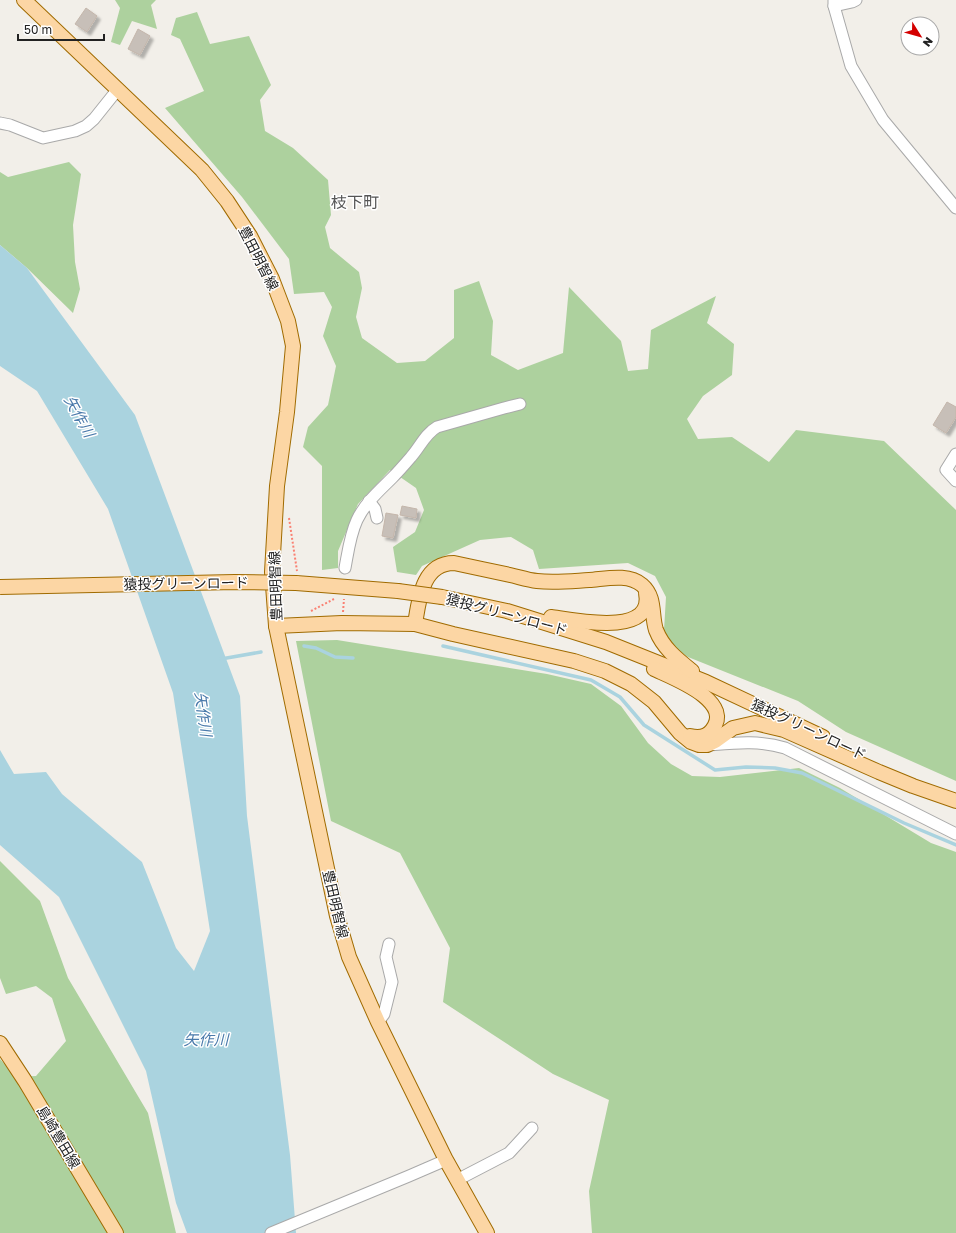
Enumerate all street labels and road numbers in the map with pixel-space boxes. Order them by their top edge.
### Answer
street label: 豊田明智線 [236,223,282,293]
street label: 豊田明智線 [265,551,285,621]
street label: 猿投グリーンロード [123,573,249,593]
street label: 猿投グリーンロード [444,590,570,638]
street label: 猿投グリーンロード [749,695,869,763]
street label: 豊田明智線 [320,868,352,940]
street label: 島崎豊田線 [34,1103,84,1171]

